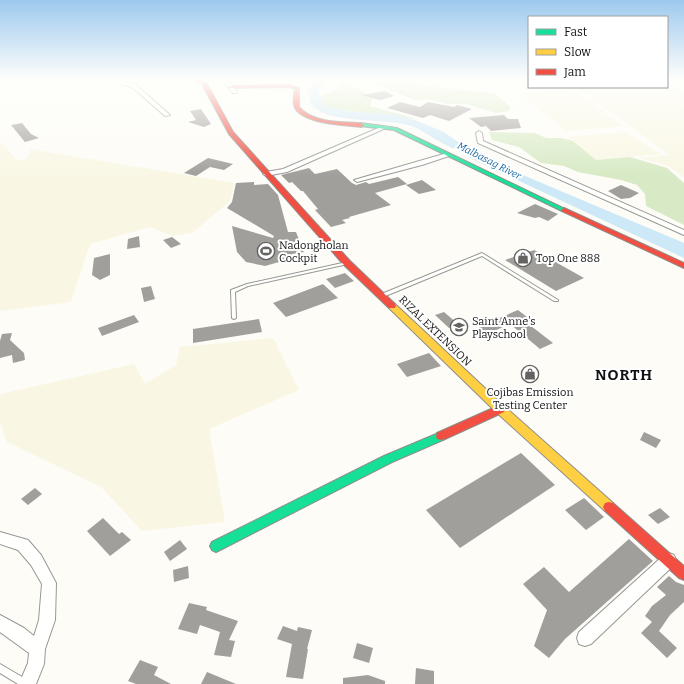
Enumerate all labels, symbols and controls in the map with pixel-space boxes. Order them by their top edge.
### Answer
legend [528,16,668,88]
text: Fast [564,25,588,39]
text: Slow [564,45,591,59]
text: Jam [563,65,586,79]
water label: Malbasag River [455,140,524,183]
place label: Nadongholan Cockpit [279,239,349,265]
sports icon: Nadongholan Cockpit [256,241,276,261]
shop icon: Top One 888 [513,248,533,268]
place label: Top One 888 [536,252,600,265]
street label: RIZAL EXTENSION [396,293,474,369]
place label: Saint Anne's Playschool [472,315,536,341]
school or university icon: Saint Anne's Playschool [449,317,469,337]
shop icon: Cojibas Emission Testing Center [520,364,540,384]
district label: NORTH [595,366,653,384]
place label: Cojibas Emission Testing Center [487,386,573,412]

